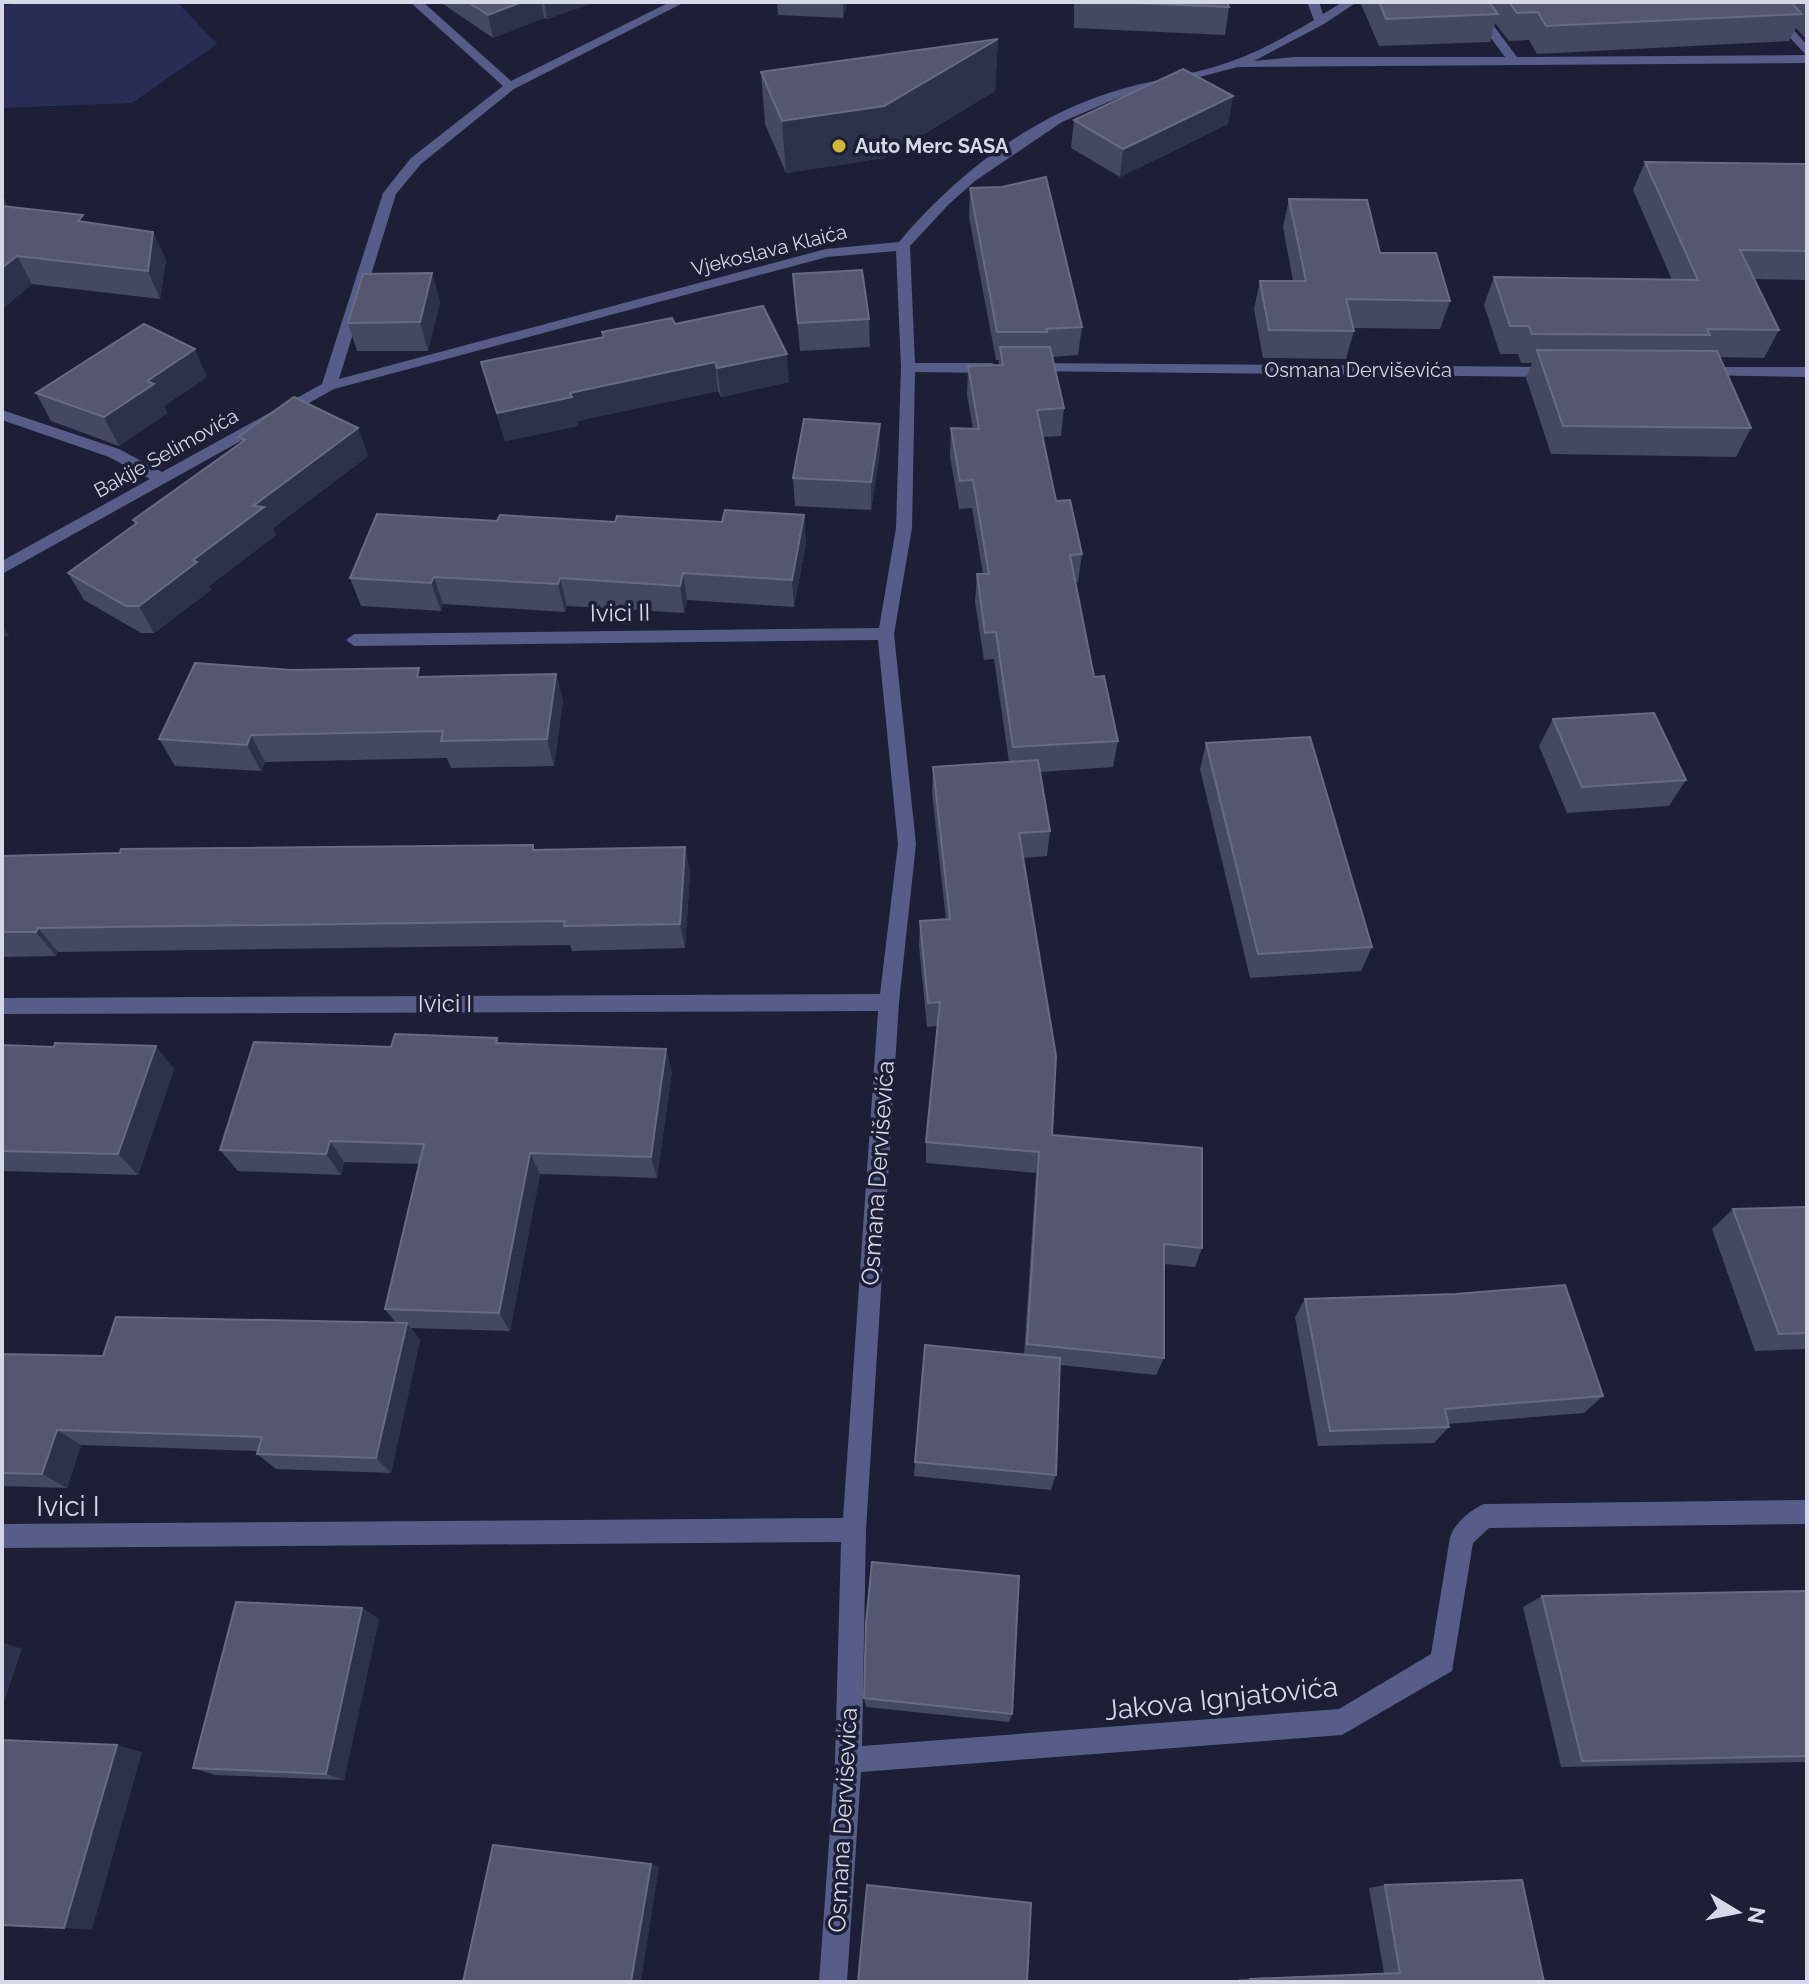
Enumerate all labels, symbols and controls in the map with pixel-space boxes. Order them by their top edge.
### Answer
place label: Auto Merc SASA [855,134,1009,158]
marker: Auto Merc SASA [830,137,848,155]
street label: Vjekoslava Klaića [689,219,849,281]
street label: Osmana Derviševića [1264,358,1452,382]
street label: Bakije Selimovića [90,403,242,503]
street label: Ivici II [590,597,650,628]
street label: Ivici I [418,989,472,1018]
street label: Osmana Derviševića [855,1060,900,1286]
street label: Ivici I [36,1490,100,1523]
street label: Jakova Ignjatovića [1103,1670,1339,1727]
street label: Osmana Derviševića [822,1707,863,1933]
north arrow [1697,1872,1777,1952]
text: N [1742,1905,1771,1926]

